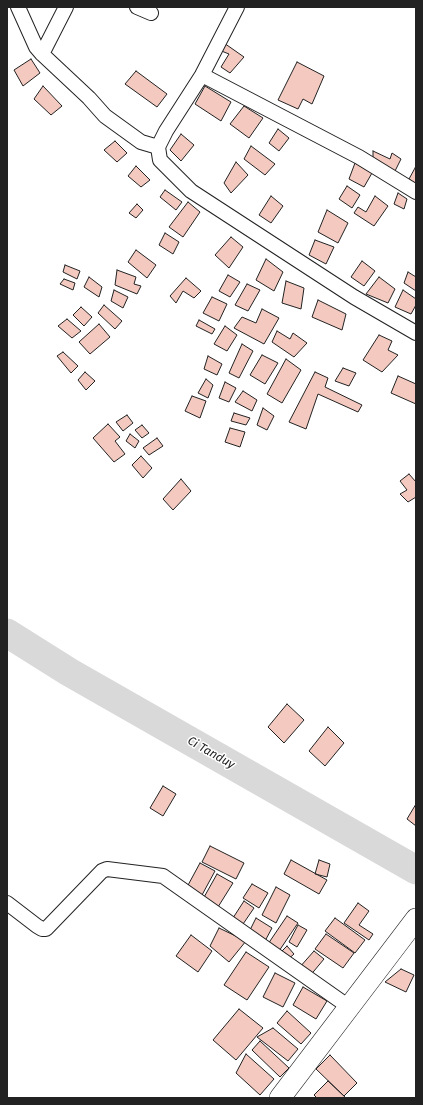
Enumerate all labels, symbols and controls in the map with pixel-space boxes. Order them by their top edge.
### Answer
water label: Ci Tanduy [185,734,237,772]

